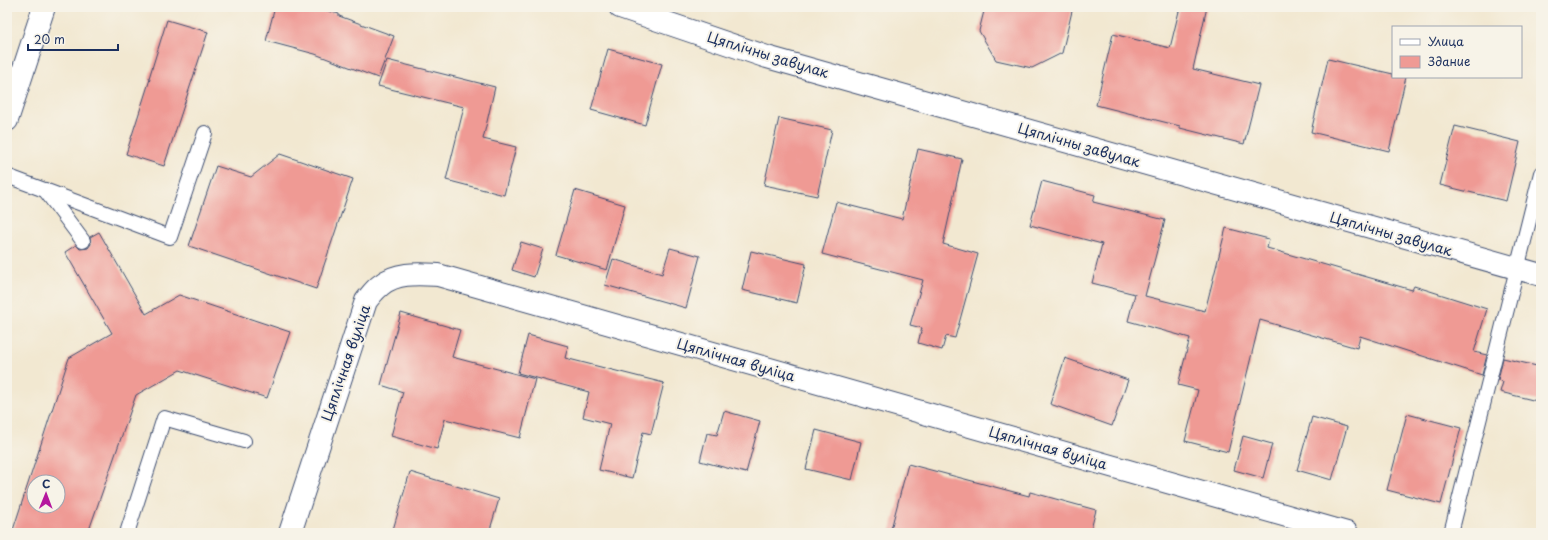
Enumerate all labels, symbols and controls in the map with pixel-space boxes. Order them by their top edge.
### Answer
scale bar [28,26,118,52]
street label: Цяплічны завулак [705,26,832,83]
legend [1392,26,1522,78]
text: 20 m [34,30,65,48]
text: Улица [1428,32,1464,50]
text: Здание [1428,52,1470,70]
street label: Цяплічны завулак [1016,117,1143,172]
street label: Цяплічны завулак [1328,206,1455,261]
street label: Цяплічная вуліца [316,301,375,424]
street label: Цяплічная вуліца [675,333,798,387]
street label: Цяплічная вуліца [987,421,1110,475]
north arrow [26,474,66,514]
text: С [42,475,50,492]

